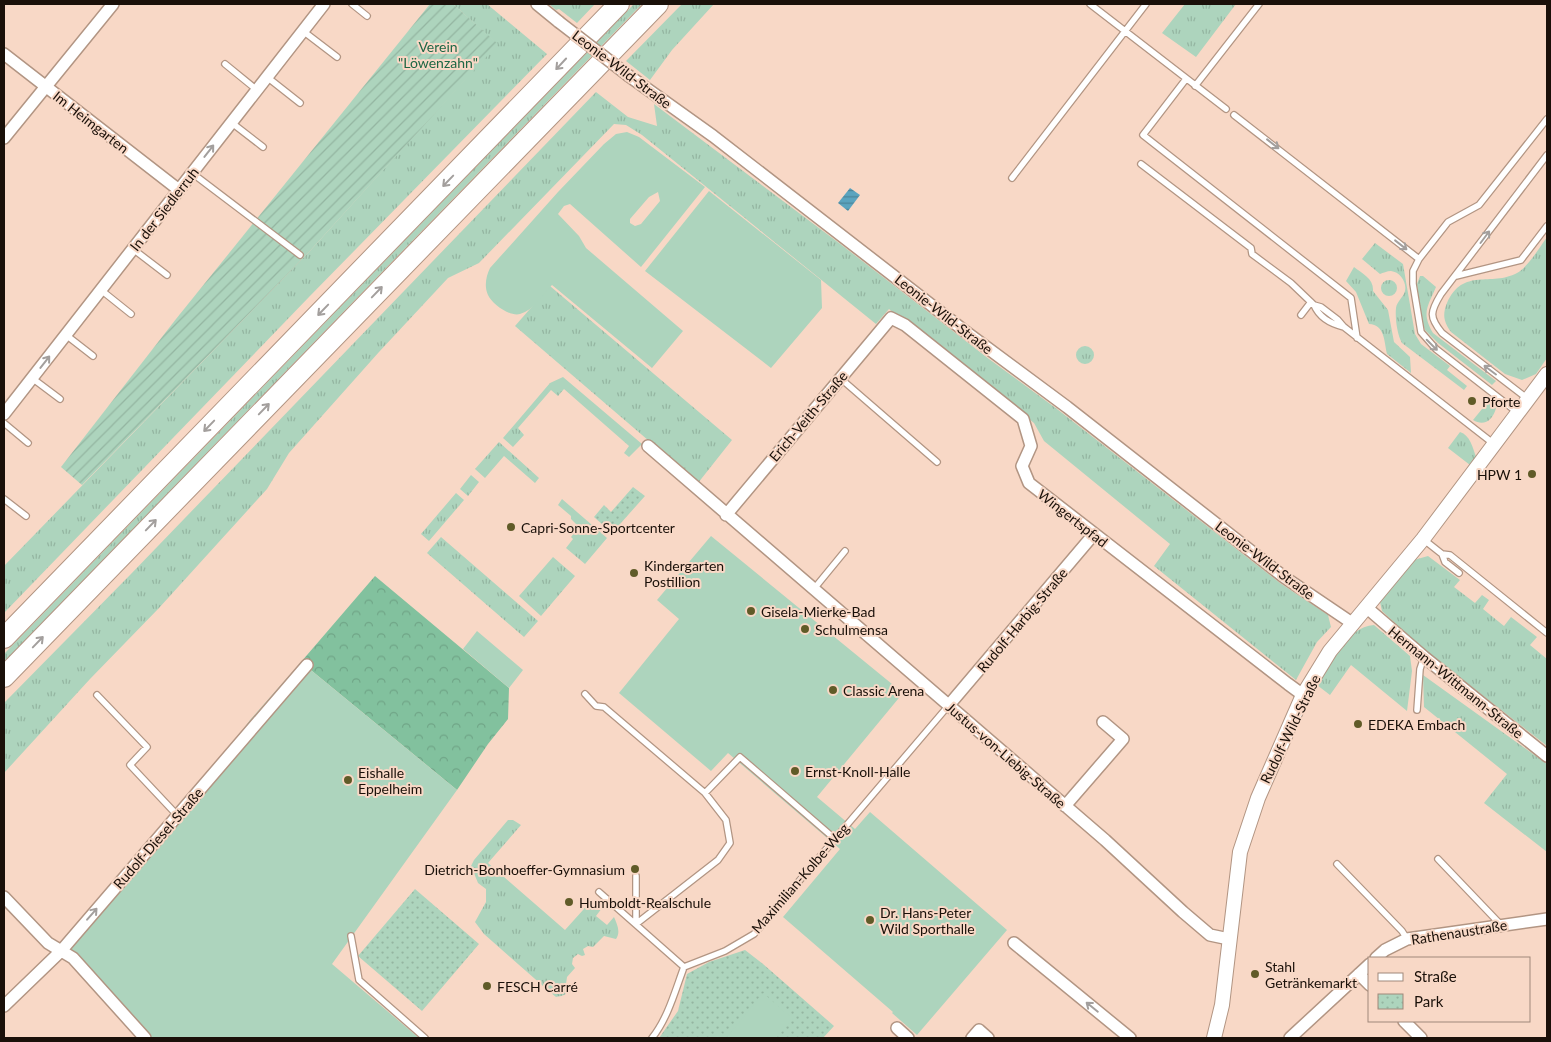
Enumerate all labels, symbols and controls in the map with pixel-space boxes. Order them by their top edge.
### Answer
street label: Leonie-Wild-Straße [569,26,675,112]
park label: Verein "Löwenzahn" [398,38,478,71]
one-way arrow [555,58,567,71]
street label: Im Heimgarten [50,87,132,157]
one-way arrow [1266,139,1279,150]
one-way arrow [204,145,215,158]
street label: In der Siedlerruh [126,164,202,254]
one-way arrow [442,175,454,187]
one-way arrow [1480,230,1490,244]
one-way arrow [1394,239,1407,250]
street label: Leonie-Wild-Straße [892,271,996,357]
one-way arrow [371,286,383,298]
one-way arrow [317,304,329,316]
one-way arrow [1425,339,1438,351]
one-way arrow [39,356,50,369]
one-way arrow [1483,365,1497,375]
street label: Erich-Veith-Straße [765,367,851,465]
place label: Pforte [1482,393,1521,410]
marker: Pforte [1466,395,1478,407]
one-way arrow [258,402,270,415]
one-way arrow [203,420,215,433]
place label: HPW 1 [1477,466,1522,483]
marker: HPW 1 [1526,468,1538,480]
street label: Wingertspfad [1035,486,1111,550]
street label: Leonie-Wild-Straße [1212,517,1318,603]
one-way arrow [145,519,157,531]
place label: Capri-Sonne-Sportcenter [521,519,675,536]
marker: Capri-Sonne-Sportcenter [505,521,517,533]
place label: Kindergarten Postillion [644,557,724,590]
street label: Rudolf-Harbig-Straße [973,564,1071,676]
marker: Kindergarten Postillion [628,567,640,579]
place label: Gisela-Mierke-Bad [761,603,875,620]
marker: Gisela-Mierke-Bad [745,605,757,617]
place label: Schulmensa [815,621,888,638]
street label: Hermann-Wittmann-Straße [1385,622,1527,742]
marker: Schulmensa [799,623,811,635]
one-way arrow [32,636,44,648]
street label: Rudolf-Wild-Straße [1256,672,1324,786]
place label: Classic Arena [843,682,924,699]
marker: Classic Arena [827,684,839,696]
street label: Justus-von-Liebig-Straße [943,698,1069,812]
place label: EDEKA Embach [1368,716,1465,733]
marker: EDEKA Embach [1352,718,1364,730]
place label: Ernst-Knoll-Halle [805,763,910,780]
place label: Eishalle Eppelheim [358,764,422,797]
marker: Ernst-Knoll-Halle [789,765,801,777]
marker: Eishalle Eppelheim [342,774,354,786]
street label: Rudolf-Diesel-Straße [110,784,206,892]
street label: Maximilian-Kolbe-Weg [748,820,852,936]
place label: Dietrich-Bonhoeffer-Gymnasium [424,861,625,878]
marker: Dietrich-Bonhoeffer-Gymnasium [629,863,641,875]
place label: Humboldt-Realschule [579,894,711,911]
marker: Humboldt-Realschule [563,896,575,908]
place label: Dr. Hans-Peter Wild Sporthalle [880,904,975,937]
one-way arrow [87,908,98,921]
marker: Dr. Hans-Peter Wild Sporthalle [864,914,876,926]
street label: Rathenaustraße [1410,916,1508,948]
legend [1368,957,1531,1022]
place label: Stahl Getränkemarkt [1265,958,1357,991]
text: Straße [1414,967,1457,985]
marker: Stahl Getränkemarkt [1249,968,1261,980]
place label: FESCH Carré [497,978,578,995]
marker: FESCH Carré [481,980,493,992]
text: Park [1414,992,1444,1010]
one-way arrow [1086,1002,1099,1013]

